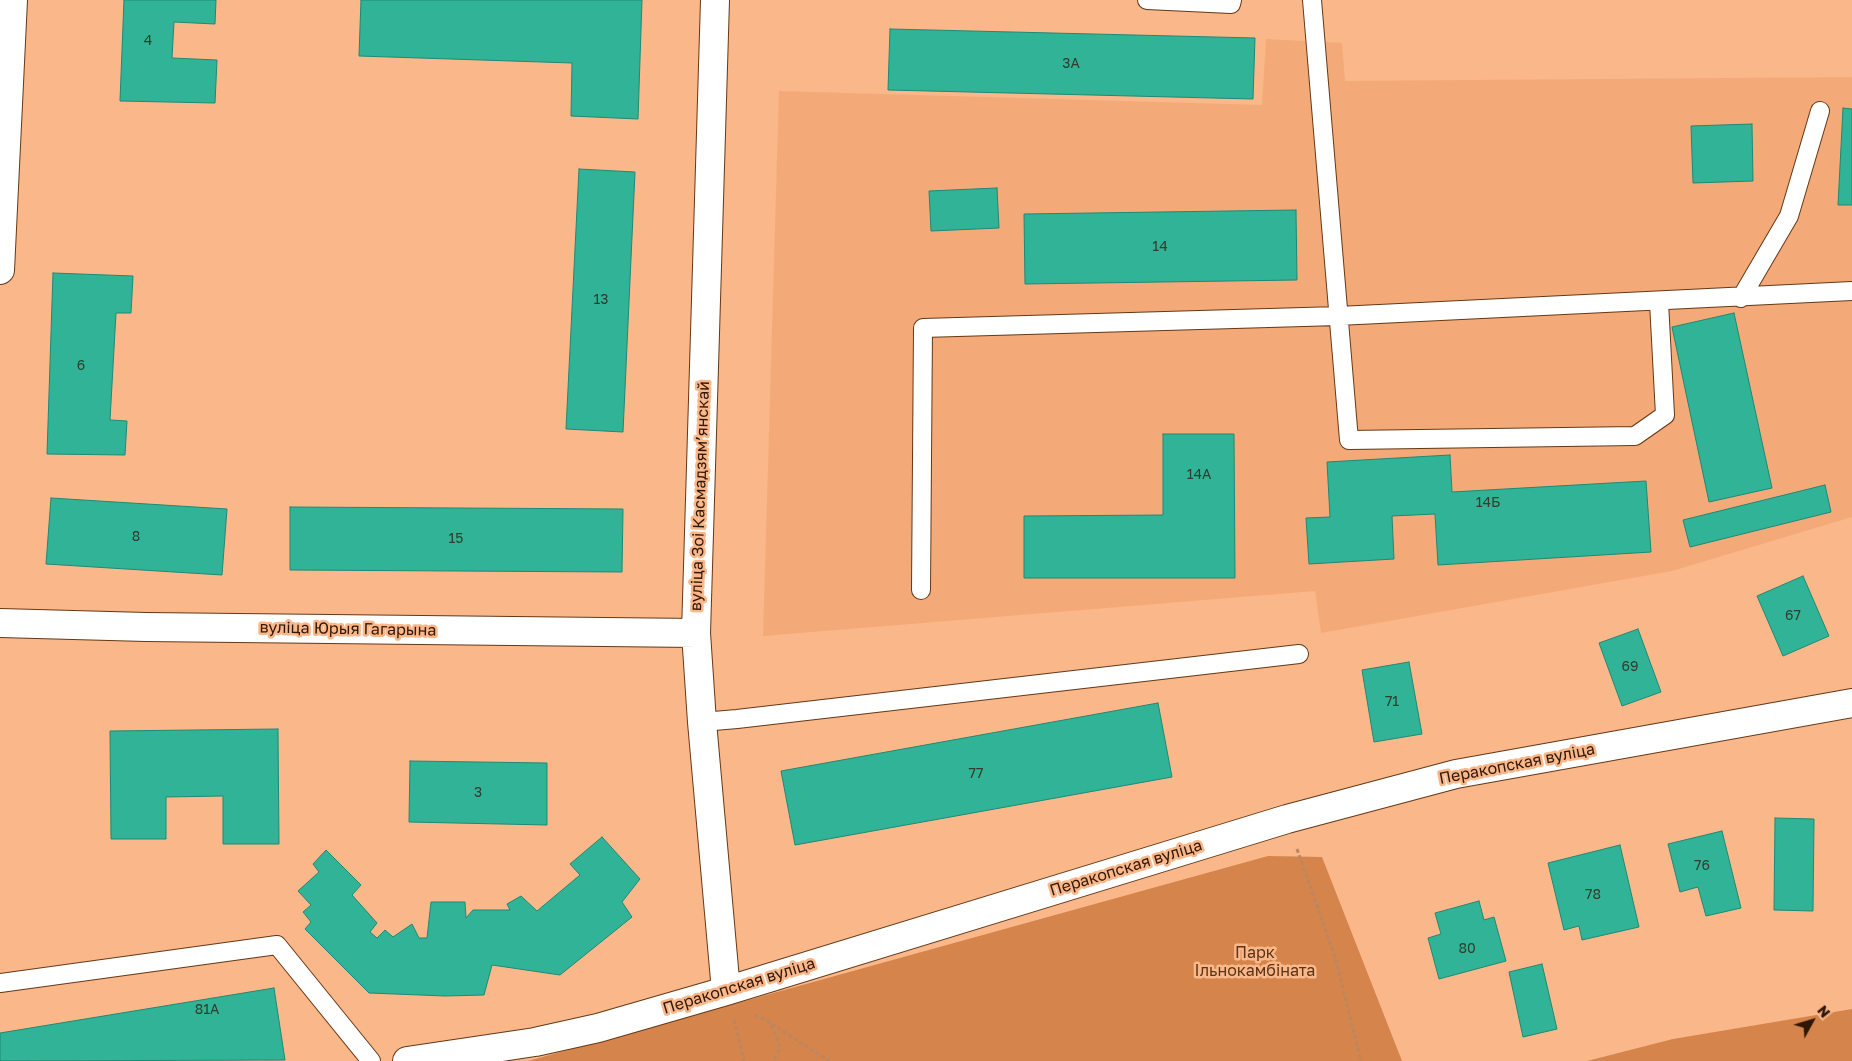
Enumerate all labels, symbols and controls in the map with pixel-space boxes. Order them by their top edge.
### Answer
house number: 4 [144,33,152,49]
house number: 3А [1062,56,1080,72]
house number: 14 [1152,239,1168,255]
house number: 13 [594,292,608,308]
house number: 6 [77,358,85,374]
street label: вуліца Зоі Касмадзямʼянскай [686,381,714,611]
house number: 14А [1187,467,1211,483]
house number: 14Б [1476,495,1500,511]
house number: 8 [132,529,140,545]
house number: 15 [449,531,463,547]
house number: 67 [1785,608,1801,624]
street label: вуліца Юрыя Гагарына [259,618,437,640]
house number: 69 [1622,659,1638,675]
house number: 71 [1385,694,1399,710]
street label: Перакопская вуліца [1437,739,1597,789]
house number: 77 [969,766,983,782]
house number: 3 [474,785,482,801]
street label: Перакопская вуліца [1048,836,1204,900]
house number: 76 [1694,858,1710,874]
house number: 78 [1585,887,1601,903]
house number: 80 [1458,941,1476,957]
park label: Парк Ільнокамбіната [1195,943,1315,981]
street label: Перакопская вуліца [661,954,817,1018]
north arrow [1787,996,1837,1046]
house number: 81А [195,1002,219,1018]
text: N [1814,1002,1834,1021]

